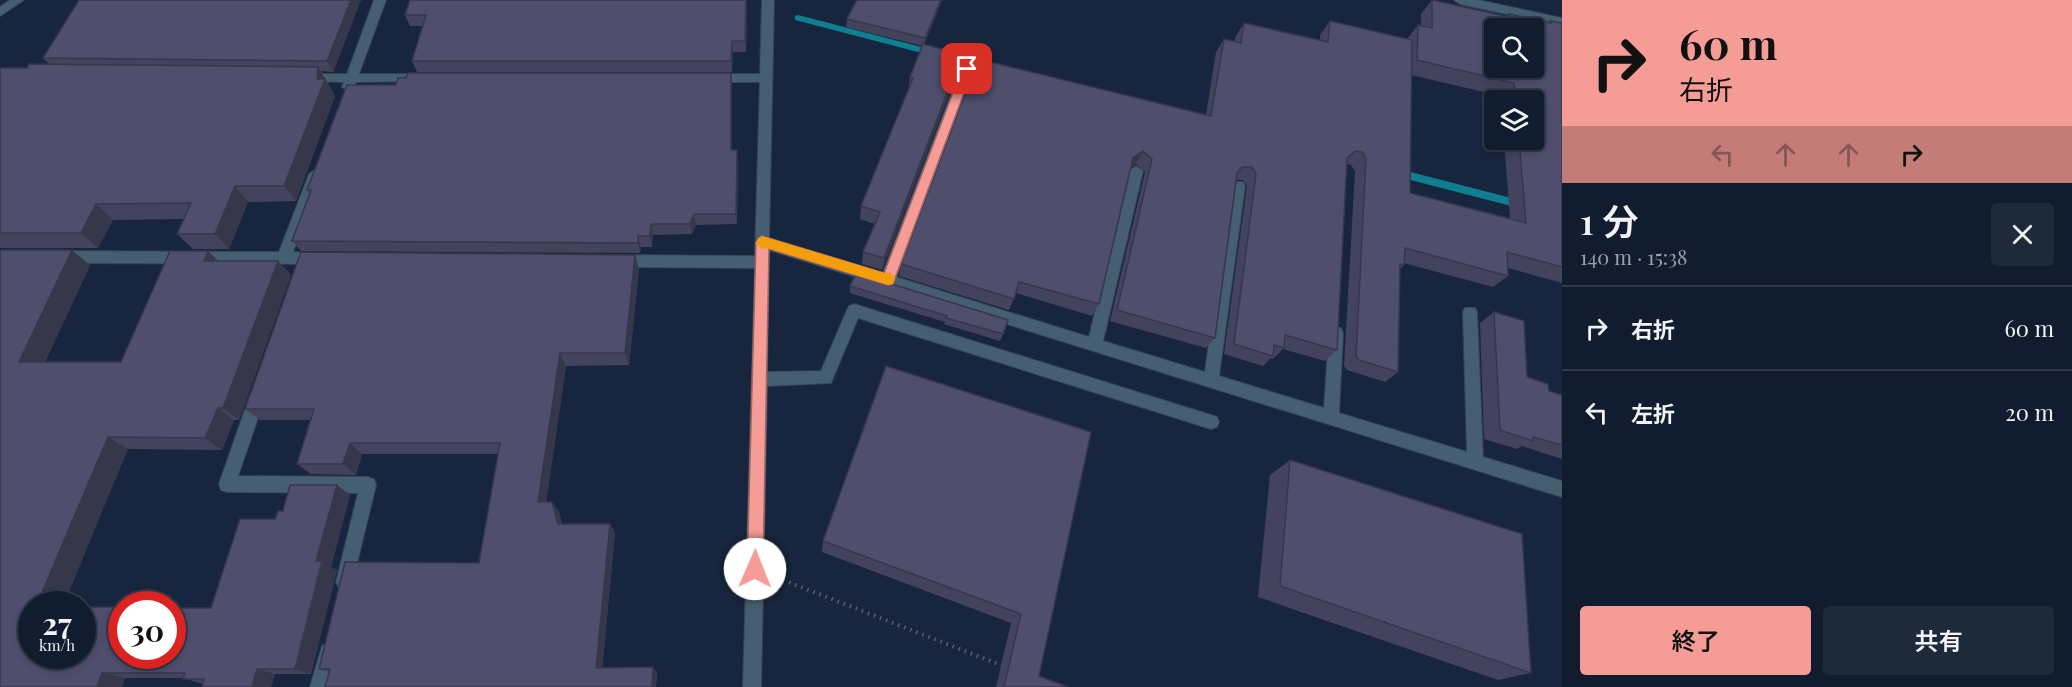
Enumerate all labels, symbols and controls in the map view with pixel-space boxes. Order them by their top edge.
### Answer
text: 60 m [1679,15,1777,71]
map controls [1484,18,1544,150]
button: search [1484,18,1544,78]
icon: right [1580,24,1658,102]
pin [941,43,992,94]
icon: arrive [950,52,983,85]
text: 右折 [1679,71,1733,107]
button: layers [1484,90,1544,150]
icon: left [1706,138,1739,171]
icon: ahead [1769,138,1802,171]
icon: ahead [1832,138,1865,171]
icon: right [1895,138,1928,171]
text: 1 分 [1580,196,1638,244]
button: close [1991,203,2054,266]
text: 140 m · 15:38 [1580,243,1687,270]
icon: right [1580,312,1613,345]
text: 60 m [2004,313,2054,343]
text: 右折 [1631,314,1675,344]
icon: left [1580,396,1613,429]
text: 20 m [2005,397,2054,427]
text: 左折 [1631,398,1675,428]
position arrow [723,537,787,601]
speed limit sign: 30 [108,591,186,669]
text: 27 [42,603,72,643]
button: 終了 [1580,606,1811,675]
button: 共有 [1823,606,2054,675]
text: km/h [39,635,75,655]

